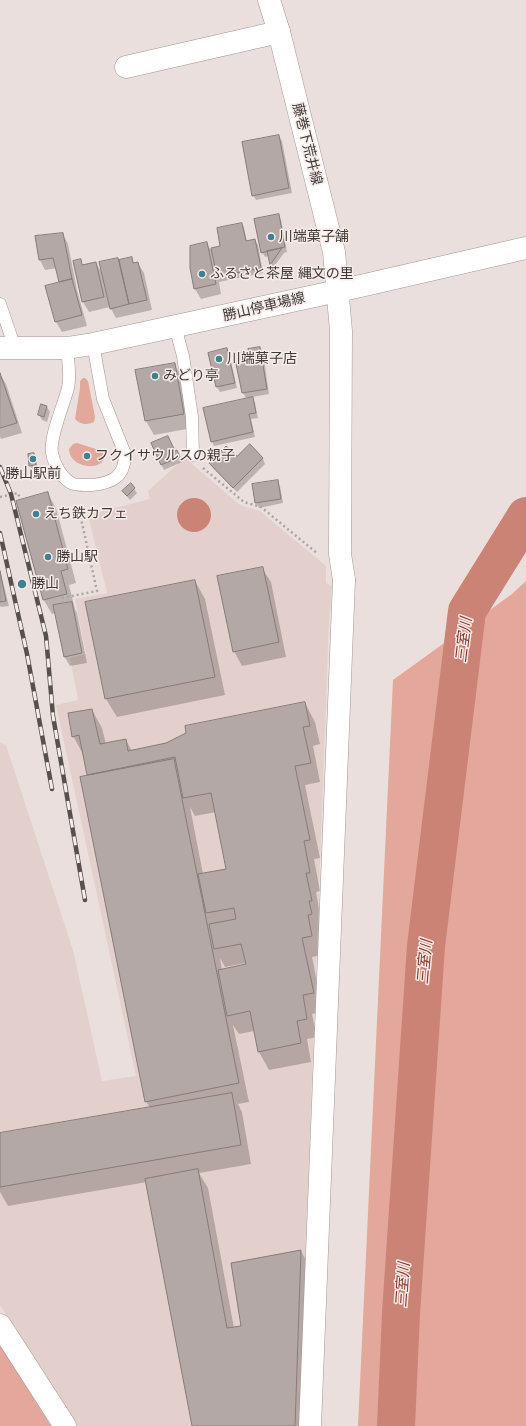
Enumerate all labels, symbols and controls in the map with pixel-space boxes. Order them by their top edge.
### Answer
street label: 藤巻下荒井線 [289,101,325,187]
place label: 川端菓子舗 [279,229,349,245]
marker: 川端菓子舗 [266,232,276,242]
place label: ふるさと茶屋 縄文の里 [210,266,354,282]
marker: ふるさと茶屋 縄文の里 [197,269,207,279]
street label: 勝山停車場線 [221,289,307,325]
place label: 川端菓子店 [227,351,297,367]
marker: 川端菓子店 [214,354,224,364]
place label: みどり亭 [163,368,219,384]
marker: みどり亭 [150,371,160,381]
place label: フクイサウルスの親子 [95,448,235,464]
marker: フクイサウルスの親子 [82,451,92,461]
marker: 勝山駅前 [28,454,38,464]
place label: 勝山駅前 [5,466,61,482]
place label: えち鉄カフェ [44,506,128,522]
marker: えち鉄カフェ [31,509,41,519]
place label: 勝山駅 [56,549,98,565]
marker: 勝山駅 [43,552,53,562]
place label: 勝山 [31,576,59,592]
marker: 勝山 [16,578,28,590]
water label: 三室川 [452,617,476,663]
water label: 三室川 [414,939,436,985]
water label: 三室川 [392,1262,414,1308]

